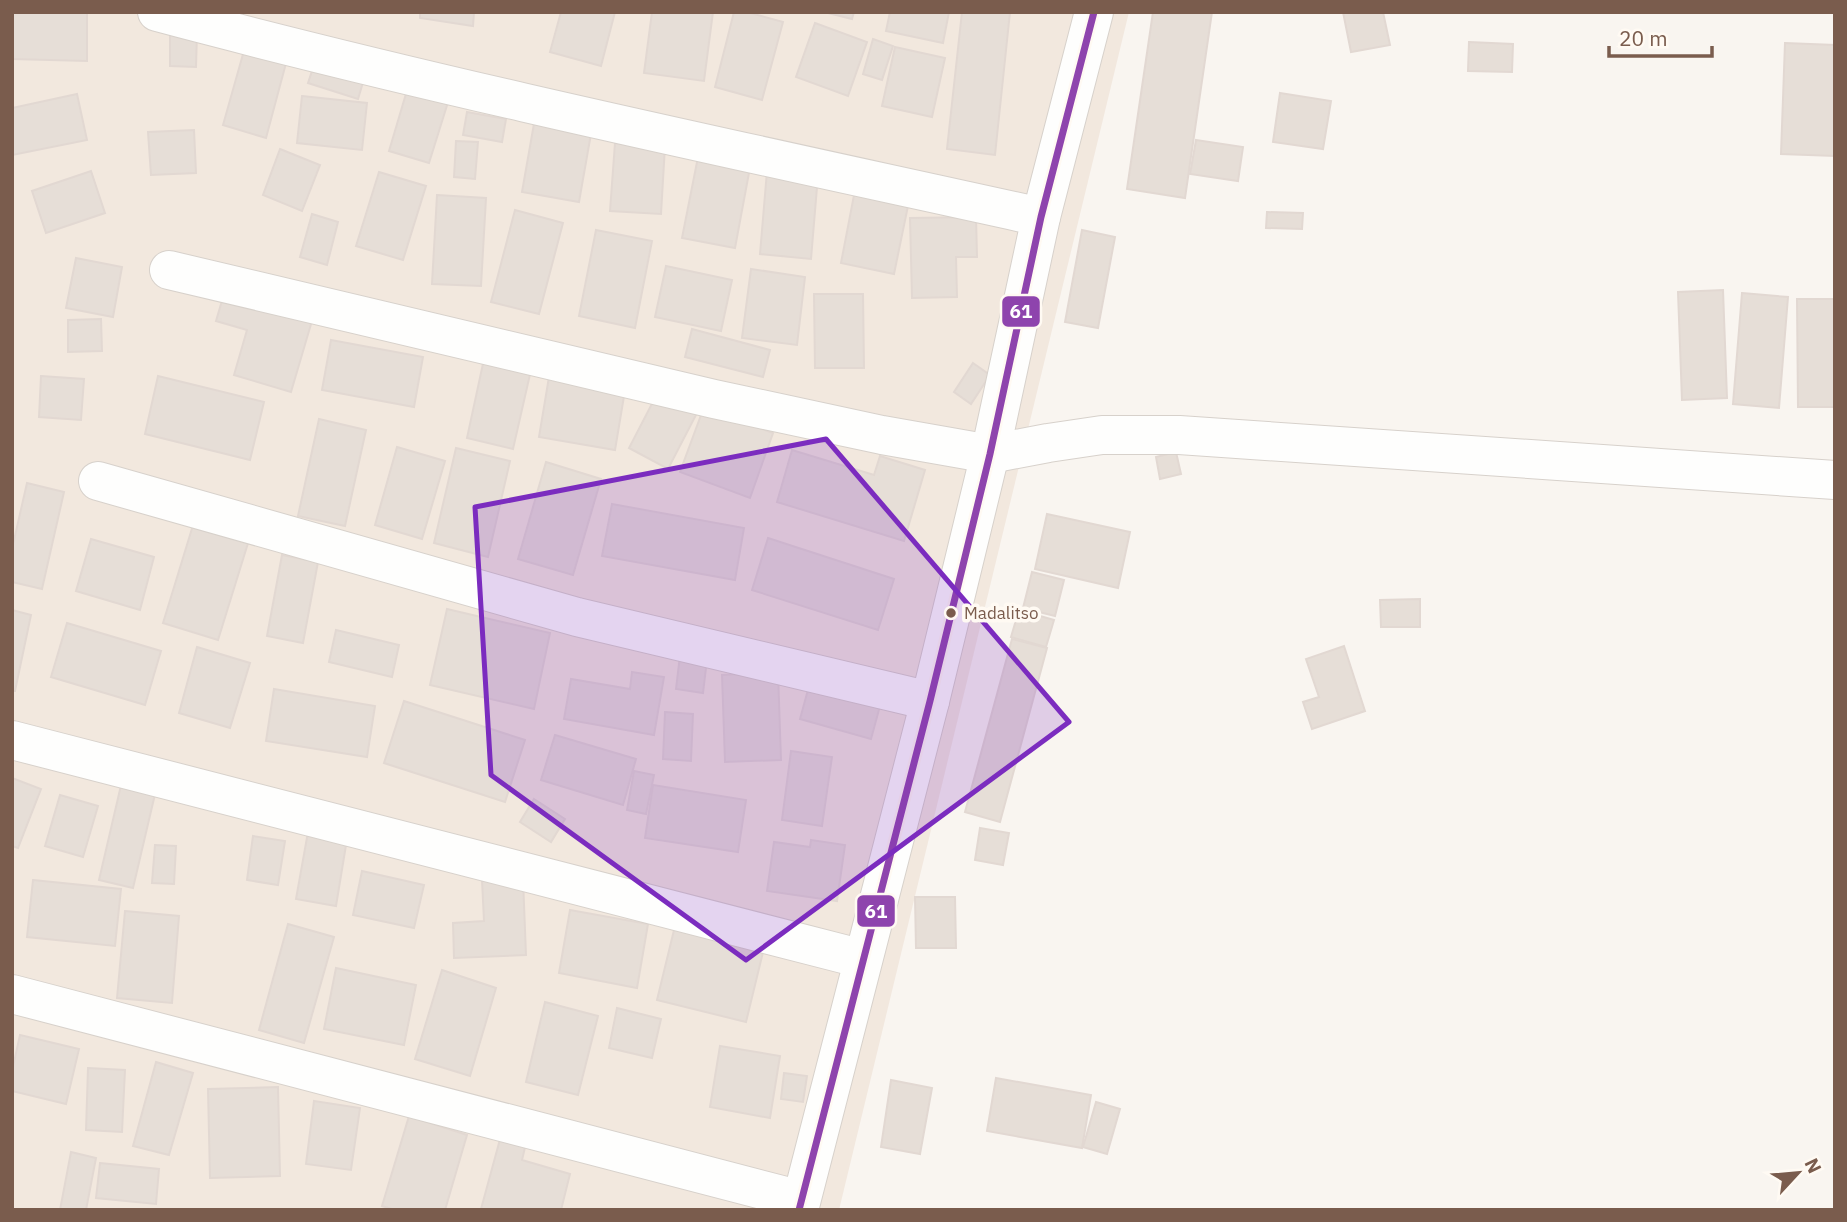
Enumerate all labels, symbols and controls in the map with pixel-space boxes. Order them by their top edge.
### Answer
scale bar [1609,14,1712,58]
text: 20 m [1619,24,1668,52]
line badge: 61 [1001,295,1041,328]
text: 61 [1010,299,1033,323]
place label: Madalitso [964,602,1038,624]
marker: Madalitso [944,606,958,620]
line badge: 61 [856,894,896,928]
text: 61 [865,899,888,923]
north arrow [1763,1138,1833,1208]
text: N [1799,1154,1827,1177]

